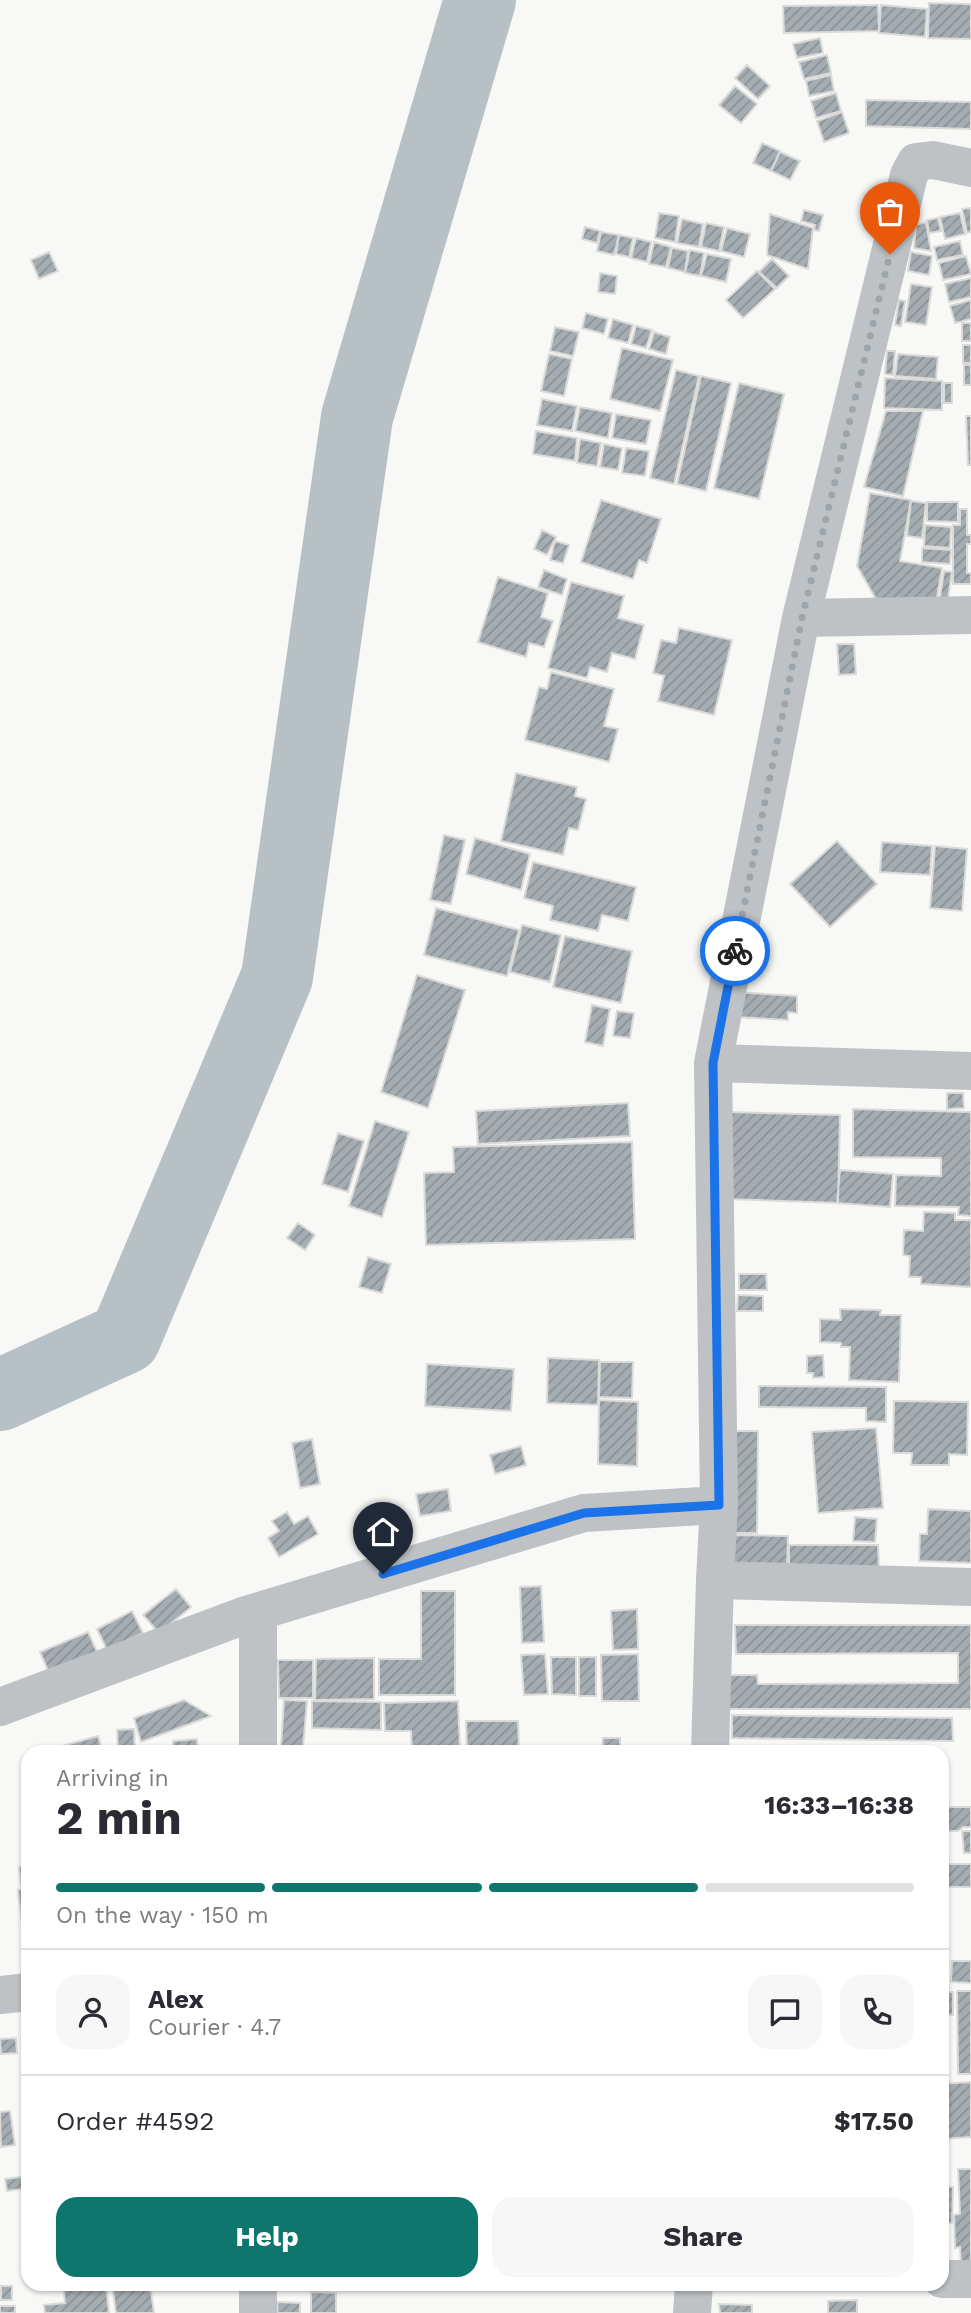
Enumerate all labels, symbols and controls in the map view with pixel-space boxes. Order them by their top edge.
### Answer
pin [860,182,920,254]
icon: bag [871,193,909,231]
courier [700,916,770,986]
icon: bike [716,932,754,970]
pin [353,1502,413,1574]
icon: home [364,1513,402,1551]
text: Arriving in [56,1765,169,1792]
text: 16:33–16:38 [764,1790,914,1820]
text: 2 min [56,1791,182,1845]
text: On the way · 150 m [56,1902,269,1929]
button: person [56,1975,130,2049]
button: chat [748,1975,822,2049]
button: phone [840,1975,914,2049]
text: Alex [148,1984,204,2014]
text: Courier · 4.7 [148,2014,281,2041]
text: Order #4592 [56,2106,215,2136]
text: $17.50 [834,2106,914,2136]
button: Help [56,2197,478,2277]
button: Share [492,2197,914,2277]

